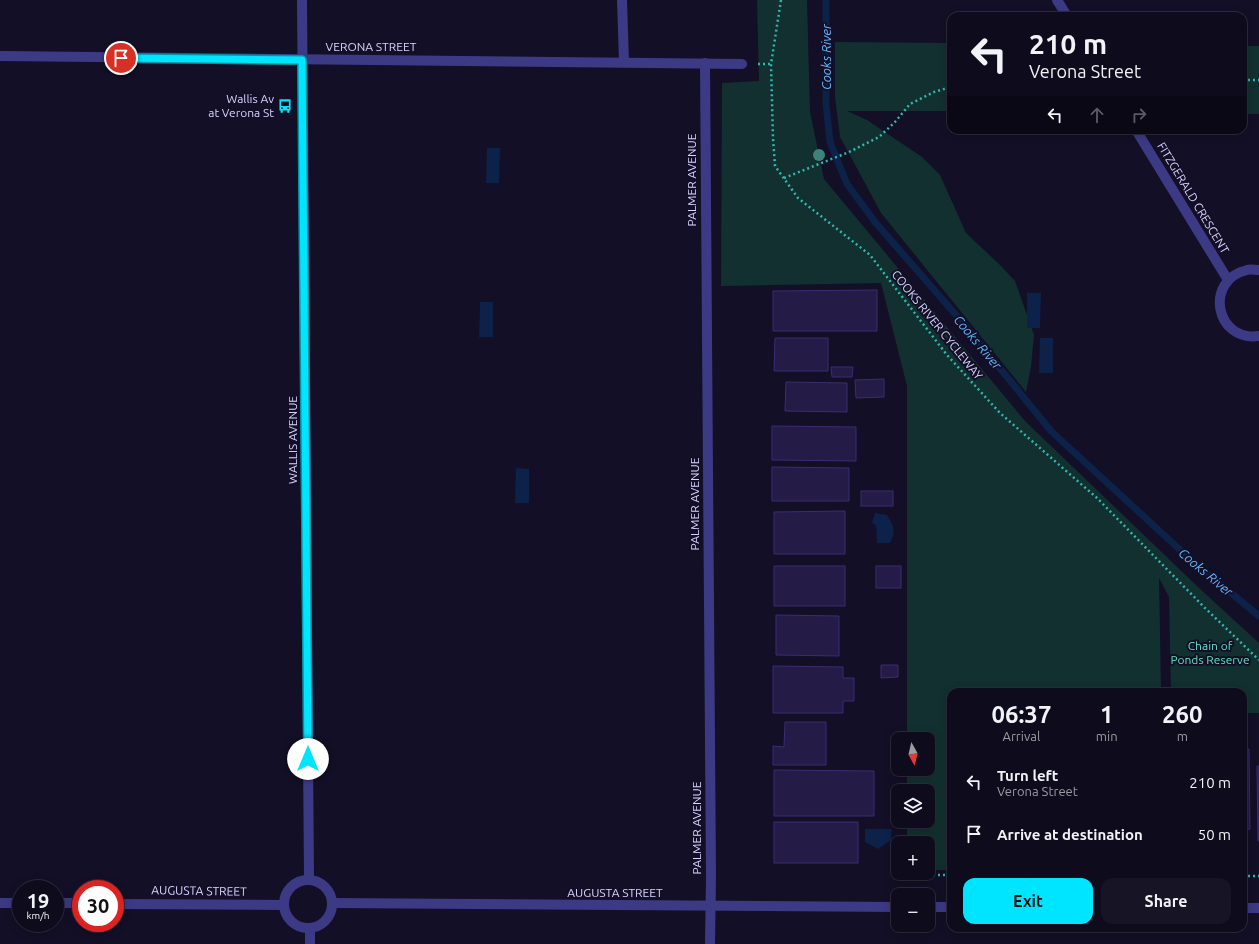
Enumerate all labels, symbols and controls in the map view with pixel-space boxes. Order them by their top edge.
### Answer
water label: Cooks River [819,23,833,90]
icon: left [963,28,1015,80]
text: 210 m [1029,28,1107,59]
street label: VERONA STREET [326,40,417,53]
pin [104,41,138,75]
icon: arrive [110,47,132,69]
text: Verona Street [1029,61,1141,81]
place label: Wallis Av at Verona St [208,92,274,119]
bus stop icon: Wallis Av at Verona St [277,98,293,114]
icon: left [1044,104,1066,126]
icon: ahead [1086,104,1108,126]
icon: right [1128,104,1150,126]
street label: PALMER AVENUE [685,133,698,227]
street label: FITZGERALD CRESCENT [1155,140,1232,256]
street label: COOKS RIVER CYCLEWAY [889,268,985,382]
water label: Cooks River [951,312,1005,373]
street label: WALLIS AVENUE [286,396,299,484]
street label: PALMER AVENUE [688,457,701,551]
water label: Cooks River [1176,545,1237,599]
park label: Chain of Ponds Reserve [1170,639,1250,666]
text: 06:37 [991,701,1051,728]
text: 1 [1100,701,1113,728]
text: 260 [1162,701,1203,728]
text: Arrival [1002,729,1040,743]
text: min [1096,729,1118,743]
text: m [1177,729,1188,743]
north arrow [891,732,935,776]
map controls [891,732,935,932]
position arrow [287,738,329,780]
text: Turn left [997,767,1058,784]
icon: left [963,771,985,793]
text: 210 m [1189,774,1231,791]
street label: PALMER AVENUE [690,781,703,875]
button: layers [891,784,935,828]
text: Verona Street [997,784,1078,798]
icon: arrive [963,823,985,845]
text: Arrive at destination [997,826,1143,843]
text: 50 m [1198,826,1231,843]
button: + [891,836,935,880]
button: Exit [963,878,1093,924]
button: Share [1101,878,1231,924]
speed limit sign: 30 [72,880,124,932]
street label: AUGUSTA STREET [151,883,247,898]
street label: AUGUSTA STREET [567,886,663,899]
button: − [891,888,935,932]
text: 19 [27,889,49,912]
text: km/h [26,910,50,921]

